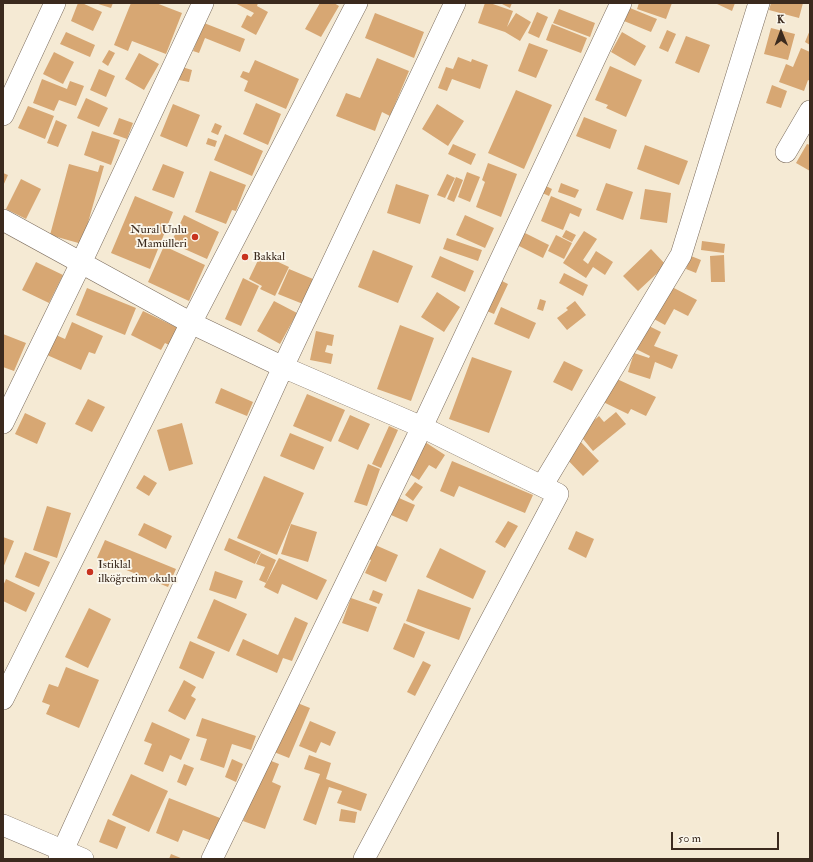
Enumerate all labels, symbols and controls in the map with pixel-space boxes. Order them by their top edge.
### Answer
north arrow [761,12,801,52]
text: K [777,13,785,26]
place label: Nural Unlu Mamülleri [130,223,187,251]
marker: Nural Unlu Mamülleri [190,232,200,242]
place label: Bakkal [253,250,285,264]
marker: Bakkal [240,252,250,262]
place label: Istiklal ilköğretim okulu [98,558,177,586]
marker: Istiklal ilköğretim okulu [85,567,95,577]
scale bar [673,824,781,850]
text: 50 m [678,831,701,846]

